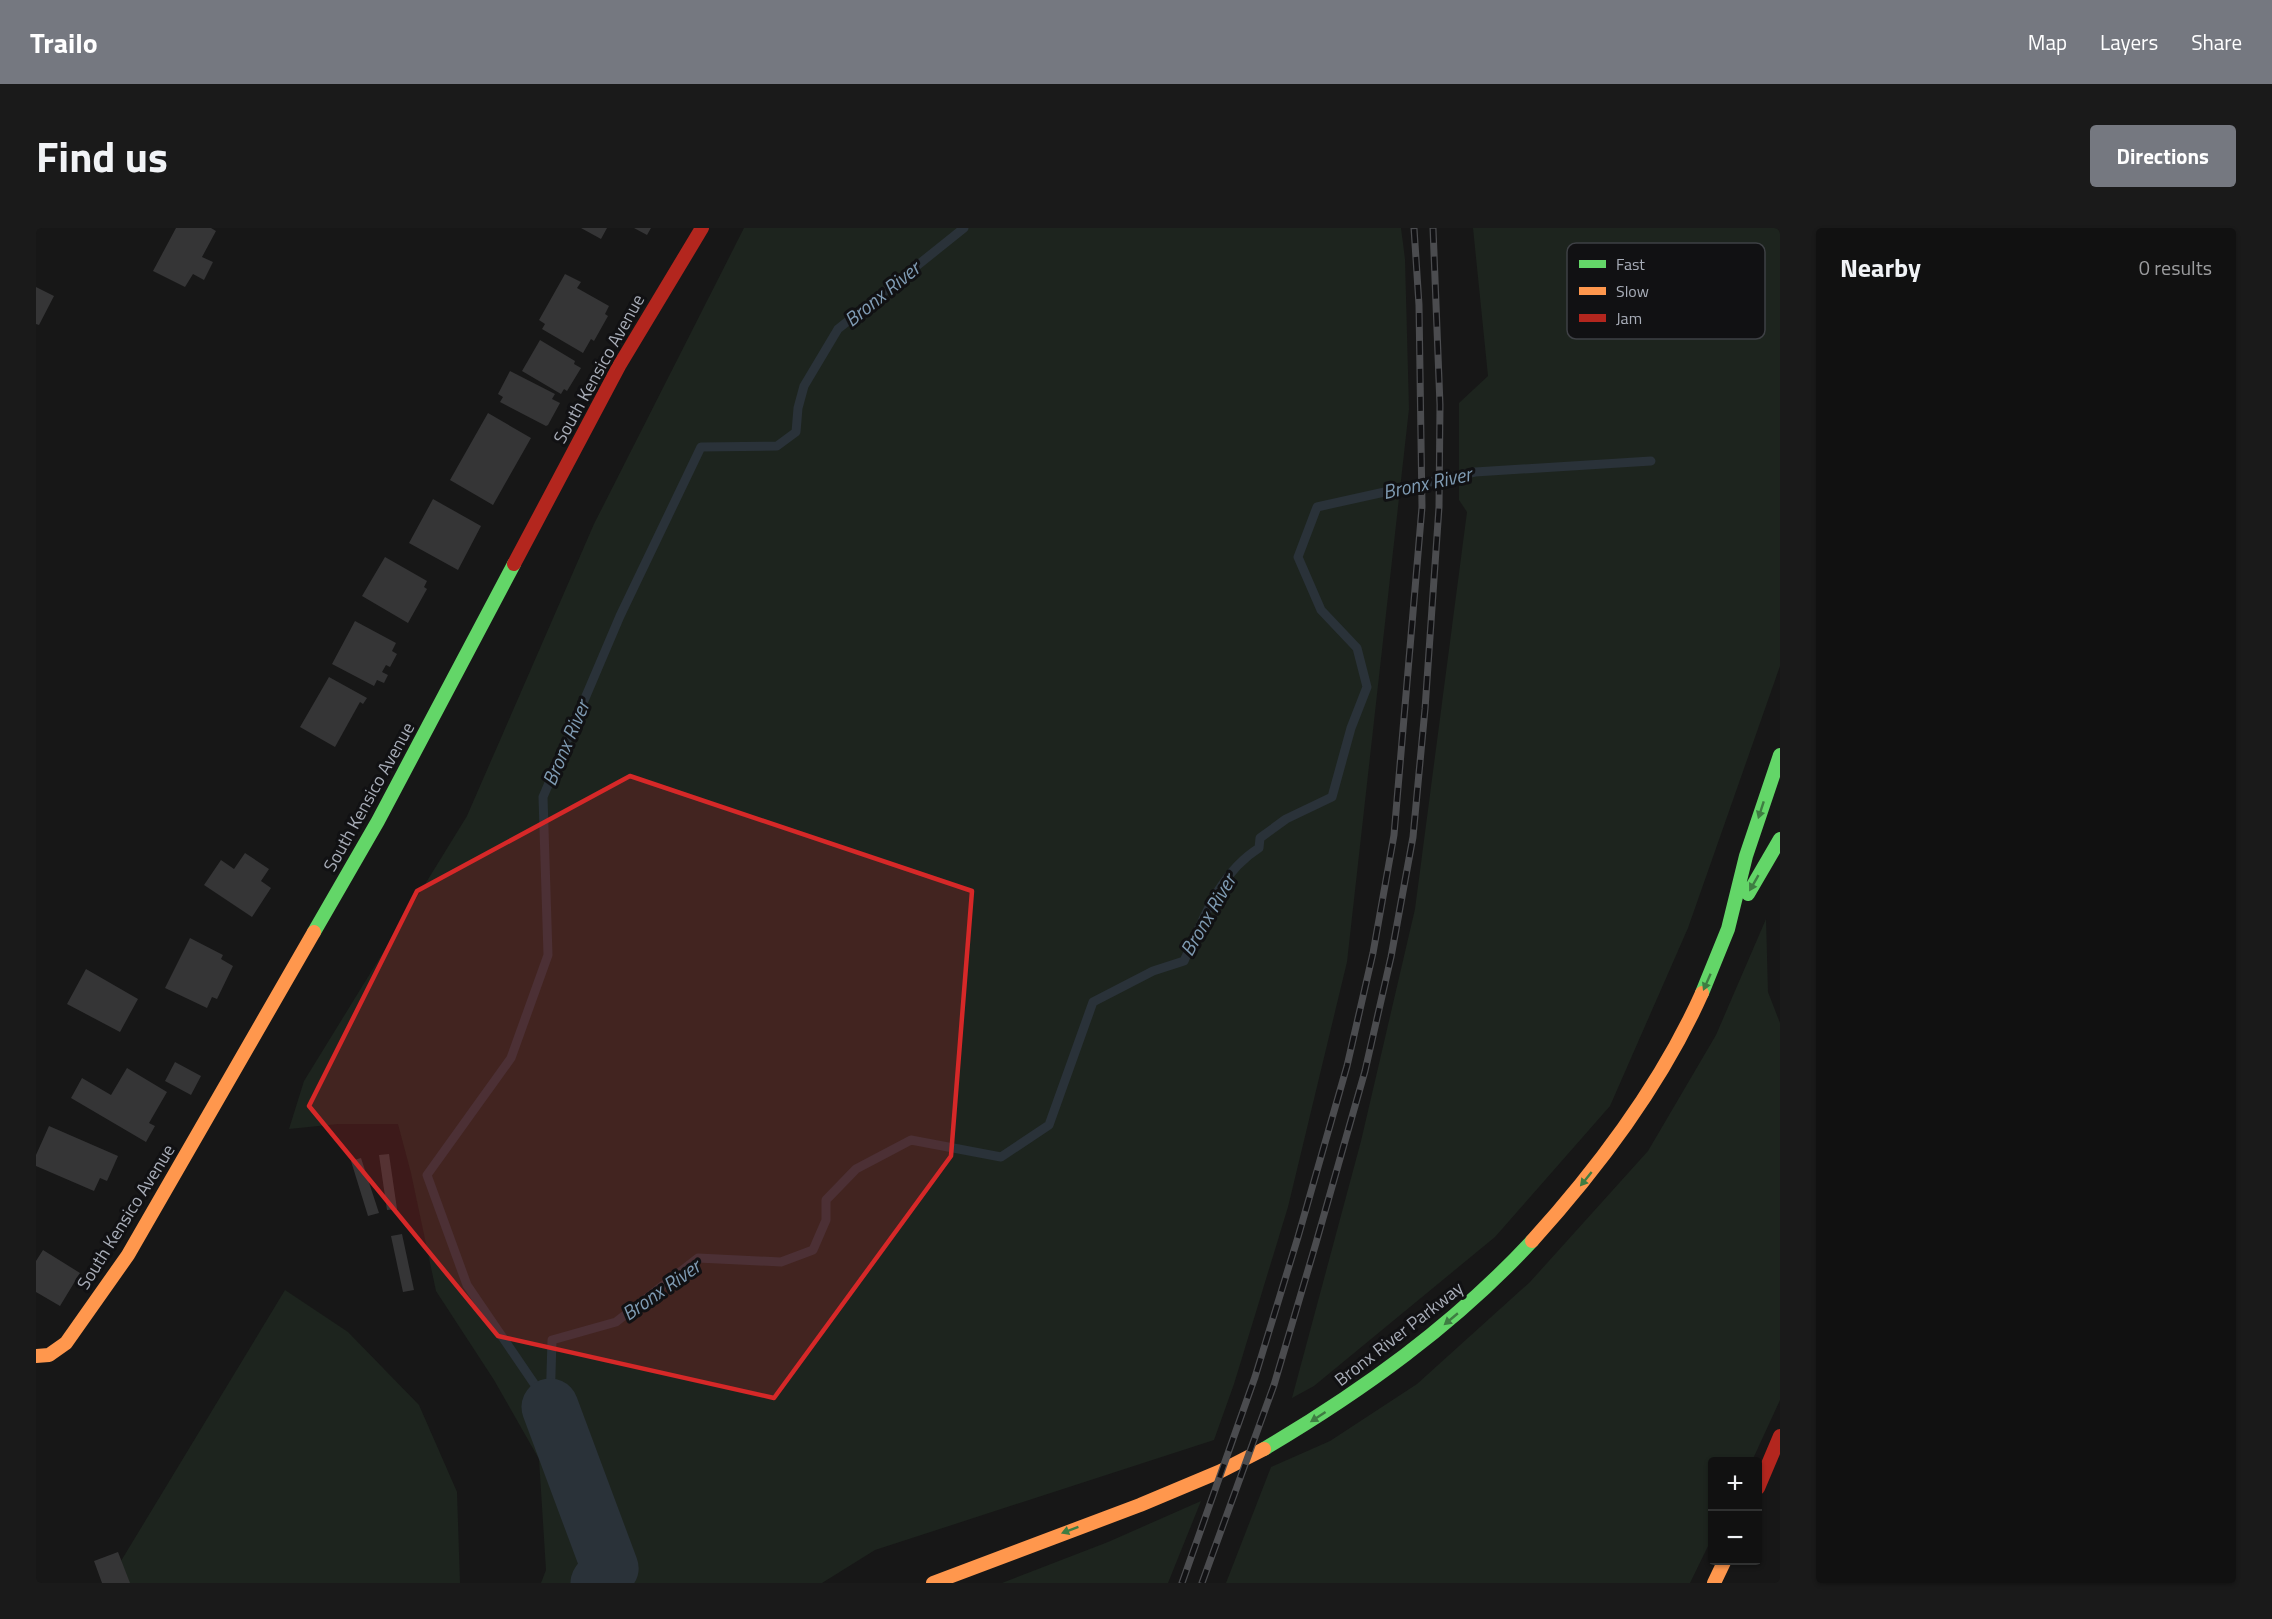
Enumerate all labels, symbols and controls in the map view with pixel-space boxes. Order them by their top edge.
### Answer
text: Trailo [30,21,98,64]
text: Map [2028,26,2067,58]
text: Layers [2100,26,2158,58]
text: Share [2191,26,2242,58]
text: Find us [36,124,168,188]
button: Directions [2090,125,2236,187]
legend [1567,243,1765,339]
text: Nearby [1840,248,1921,287]
water label: Bronx River [837,252,928,334]
text: Fast [1616,252,1645,276]
text: 0 results [2139,252,2212,283]
text: Slow [1616,279,1649,303]
street label: South Kensico Avenue [546,289,651,448]
text: Jam [1616,306,1642,330]
water label: Bronx River [1380,457,1477,507]
water label: Bronx River [534,693,598,790]
street label: South Kensico Avenue [316,717,421,876]
one-way arrow [1755,801,1765,819]
water label: Bronx River [1172,866,1245,961]
one-way arrow [1749,875,1760,891]
one-way arrow [1702,974,1712,992]
street label: South Kensico Avenue [70,1139,181,1295]
one-way arrow [1580,1171,1593,1187]
water label: Bronx River [615,1250,709,1328]
street label: Bronx River Parkway [1329,1274,1469,1393]
one-way arrow [1443,1312,1459,1325]
one-way arrow [1310,1412,1326,1423]
map controls [1708,1457,1762,1565]
button: + [1708,1457,1762,1511]
button: − [1708,1511,1762,1565]
one-way arrow [1061,1525,1079,1535]

